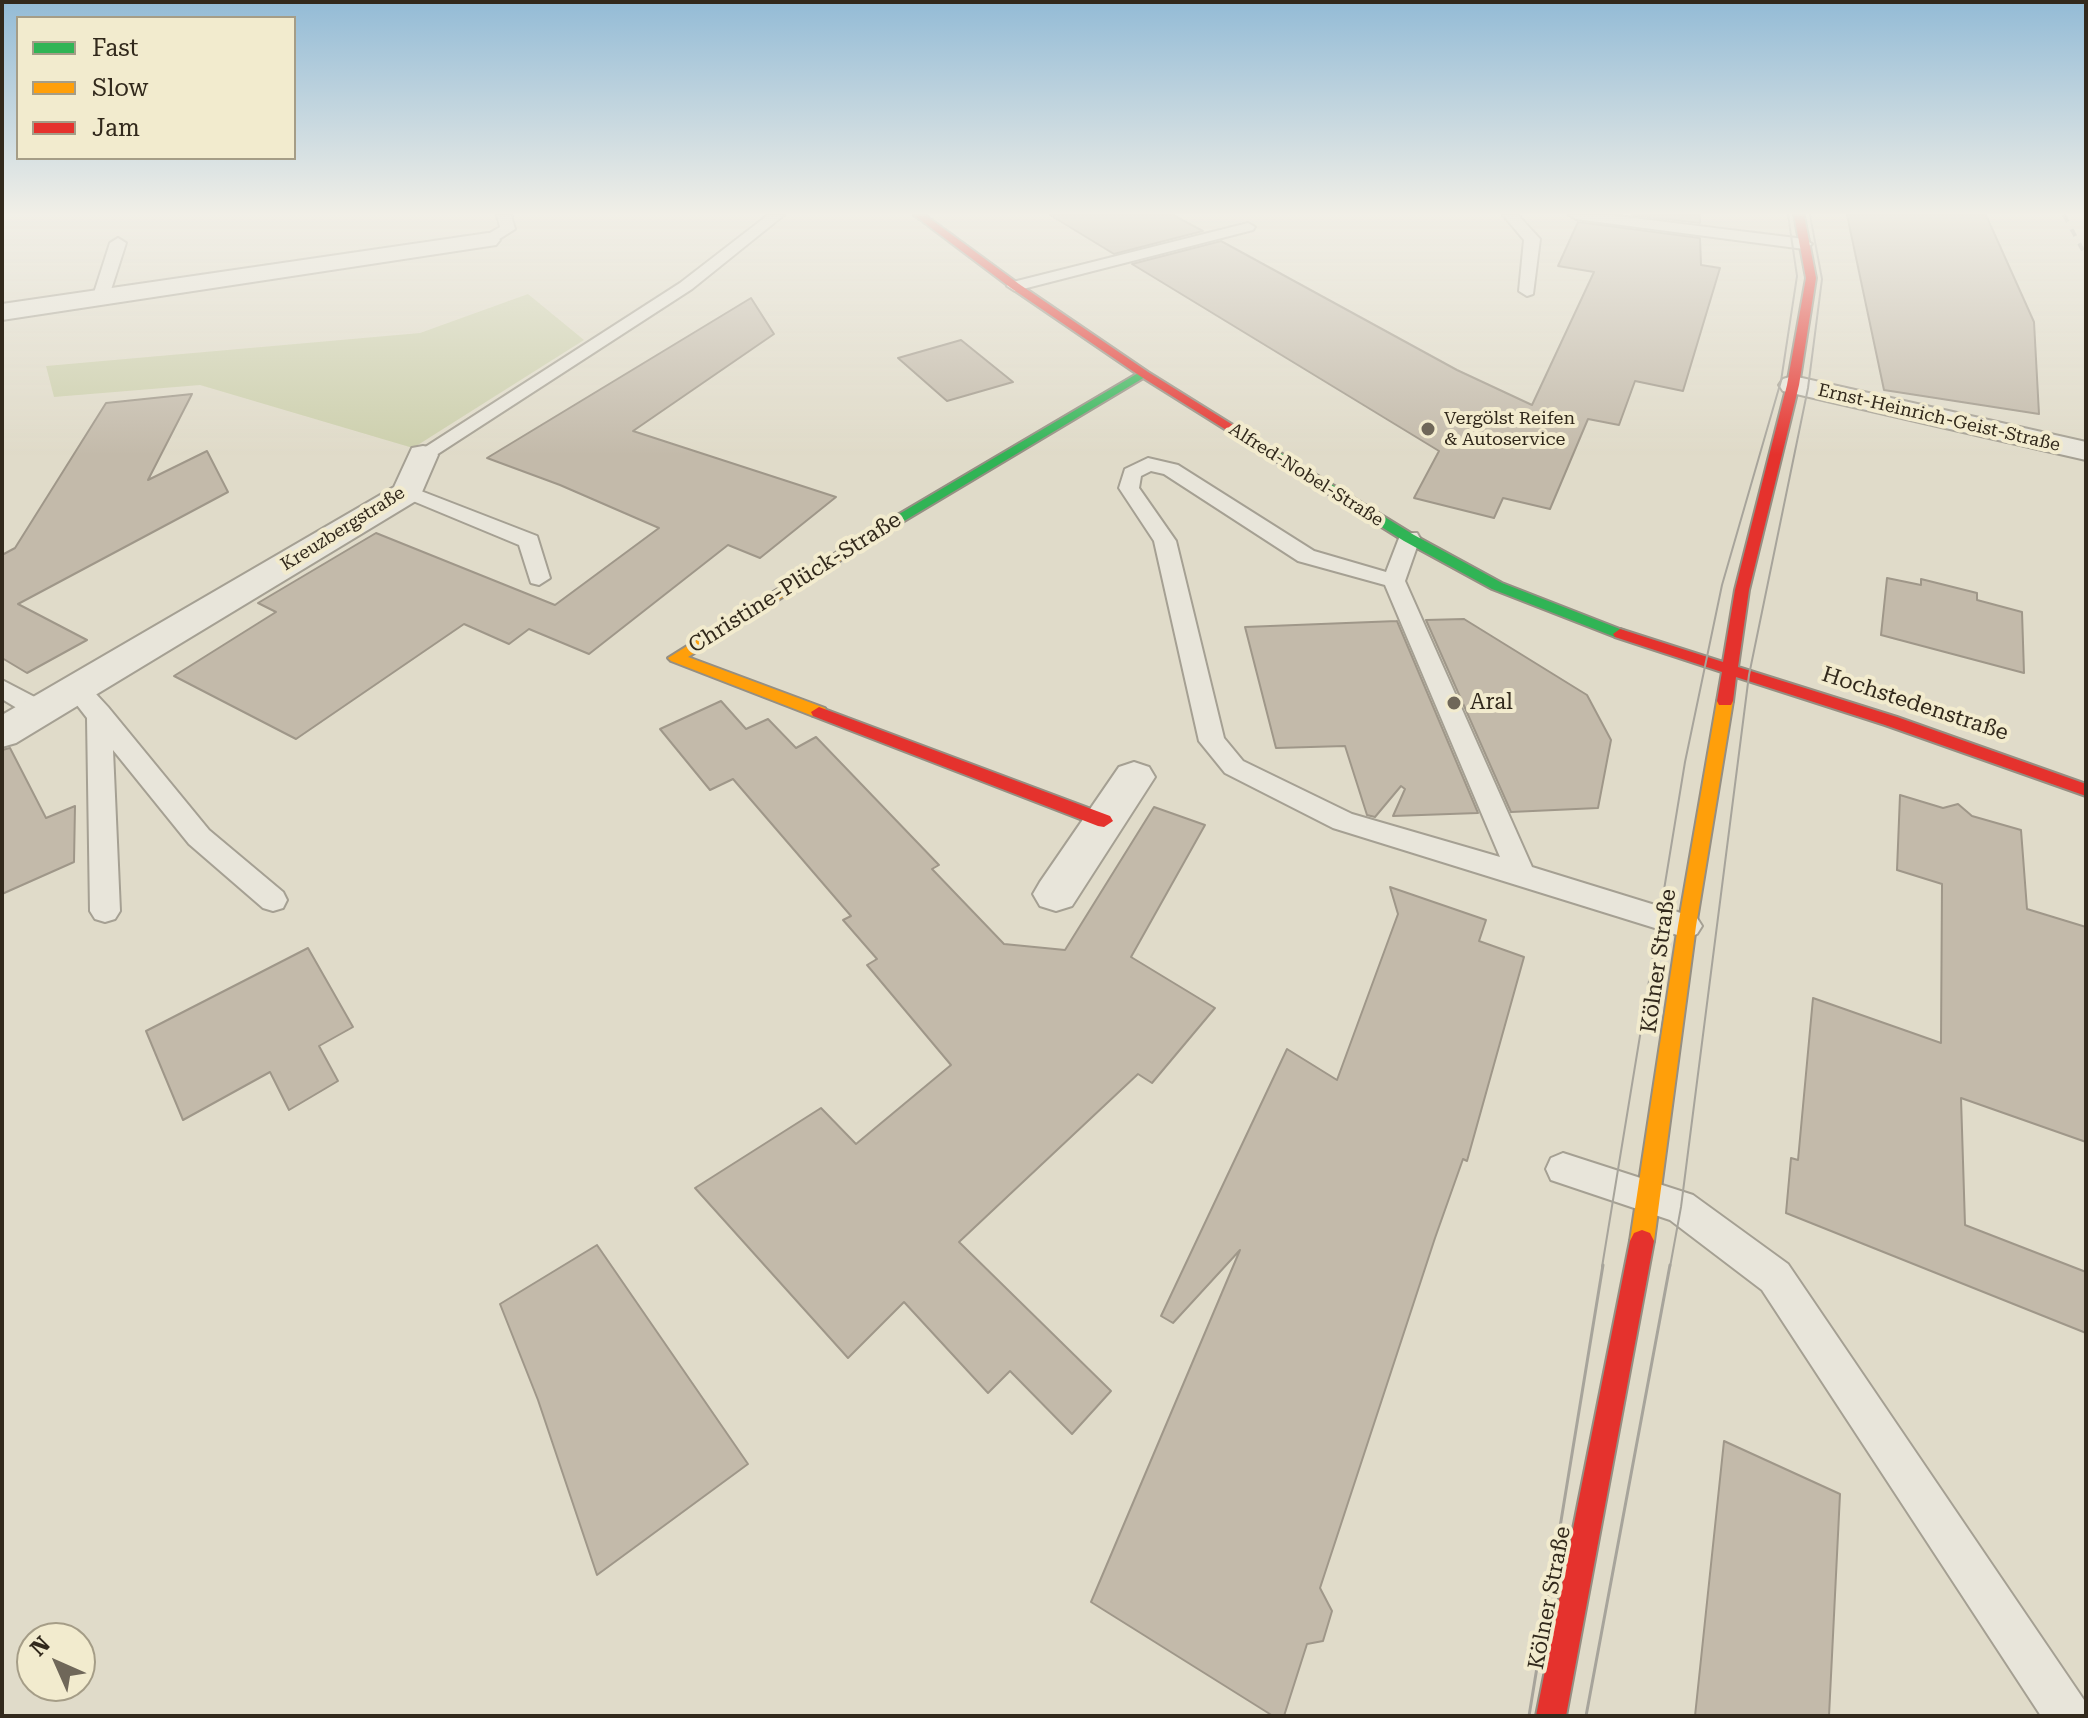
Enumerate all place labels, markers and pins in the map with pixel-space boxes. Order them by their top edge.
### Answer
place label: Vergölst Reifen & Autoservice [1444,408,1575,450]
marker: Vergölst Reifen & Autoservice [1419,420,1437,438]
place label: Aral [1470,690,1513,716]
marker: Aral [1445,694,1463,712]

